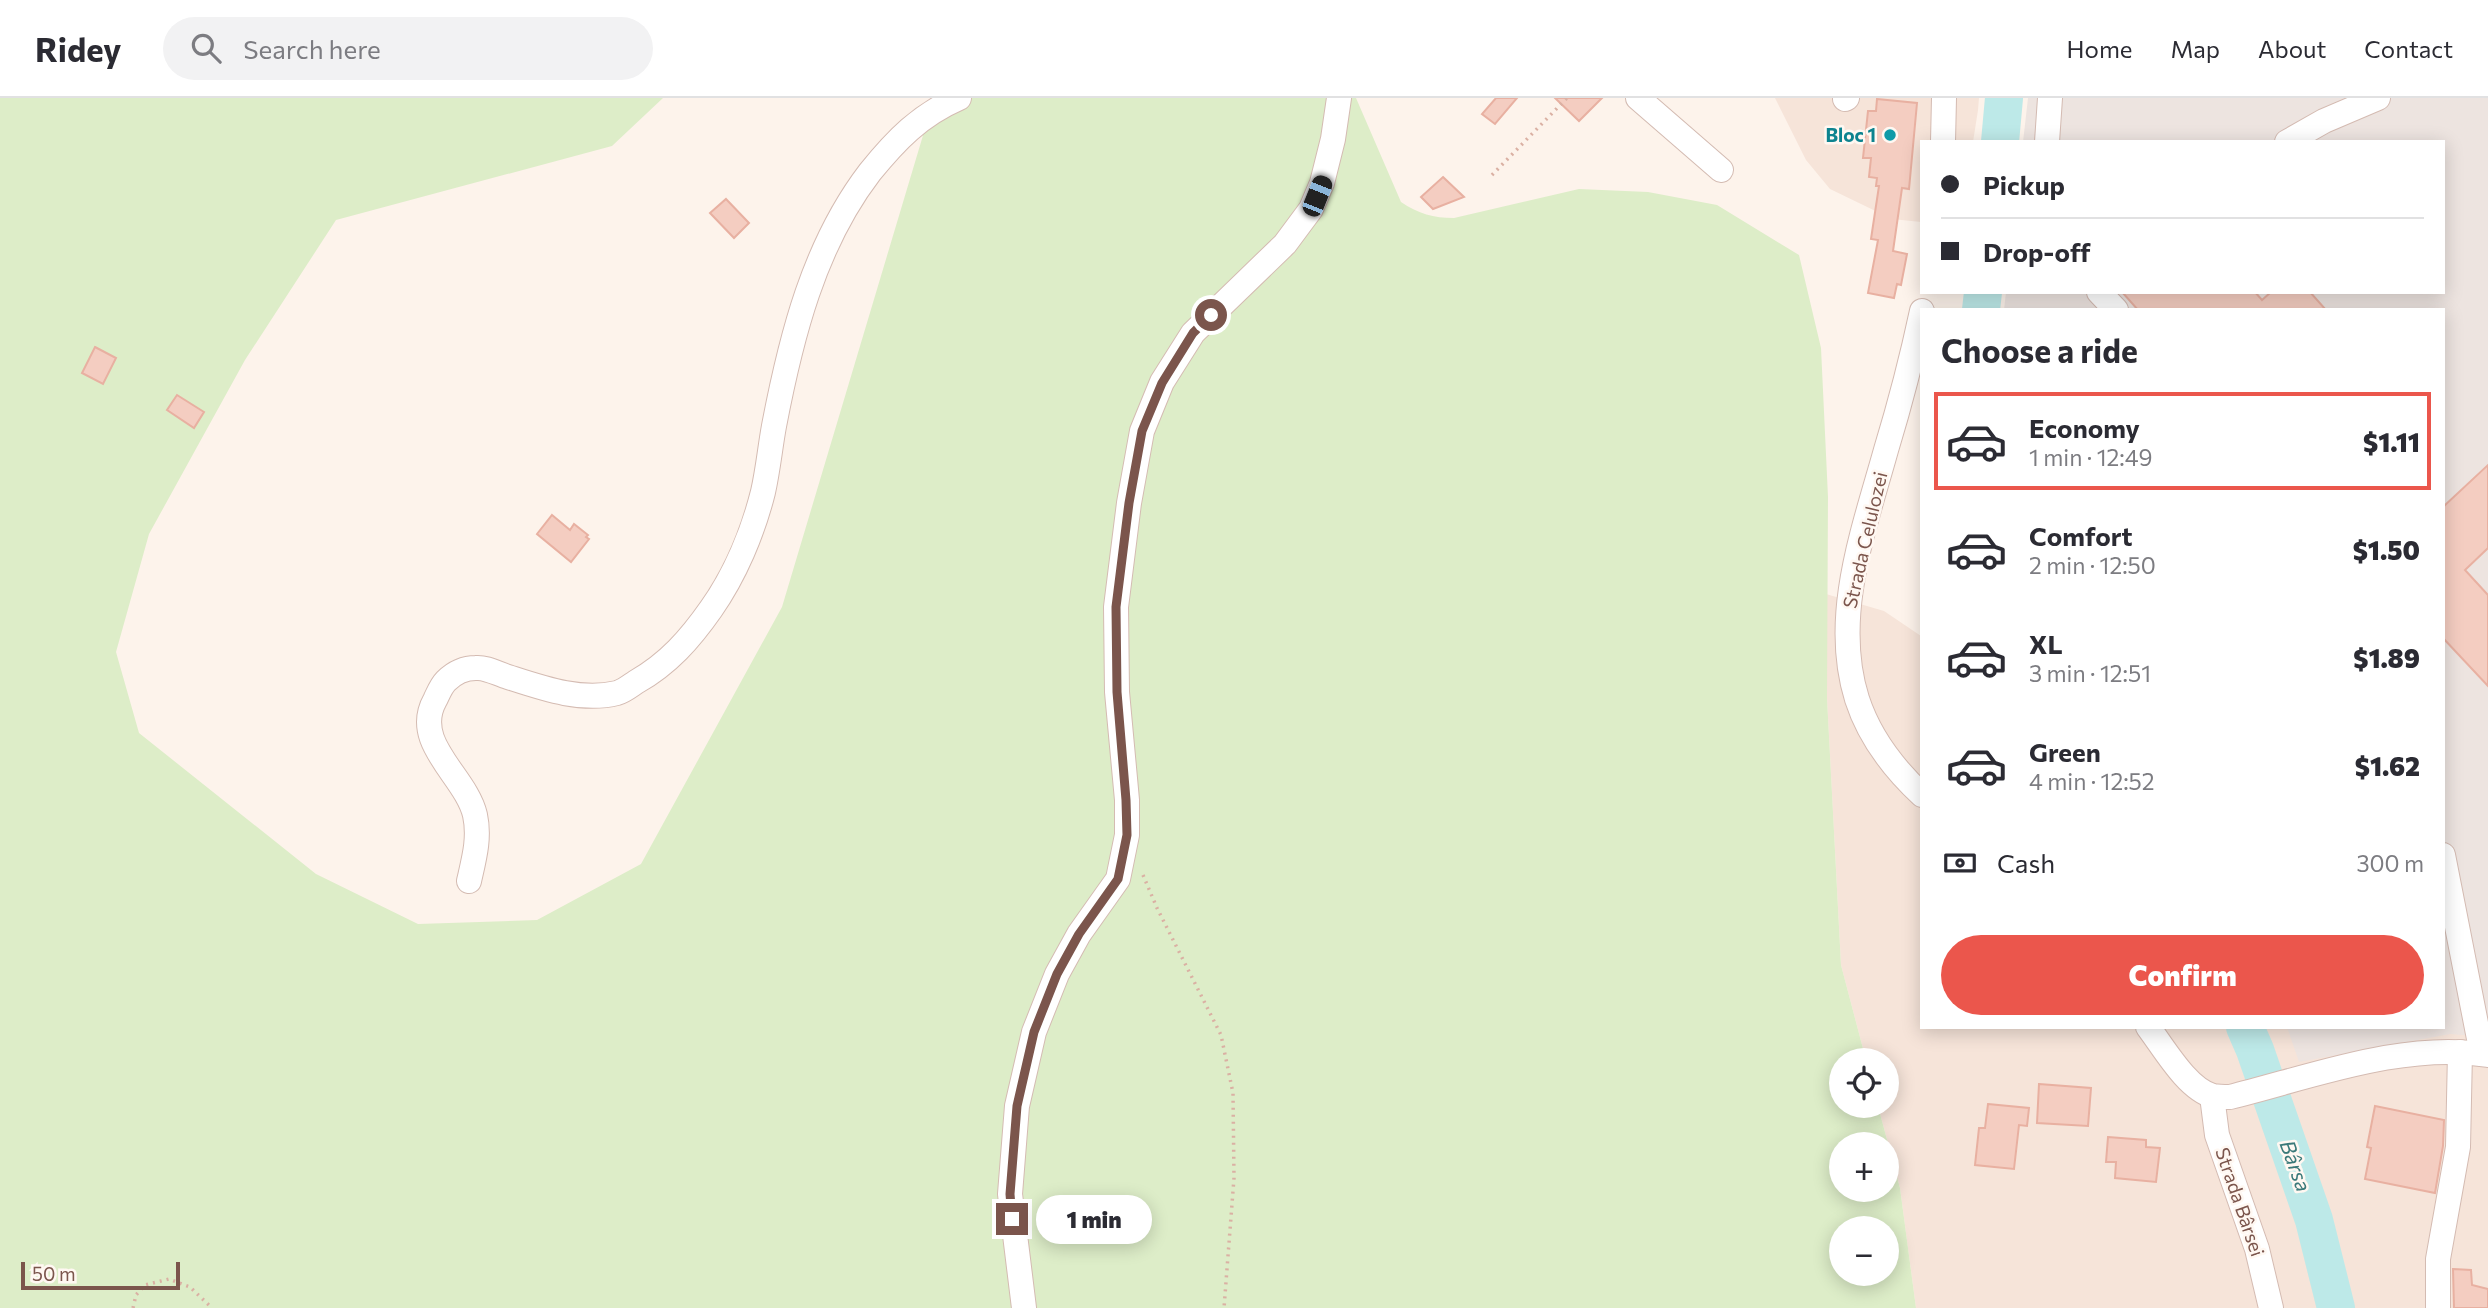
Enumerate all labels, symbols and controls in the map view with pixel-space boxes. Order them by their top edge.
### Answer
search box [163,17,653,80]
text: Ridey [35,28,121,69]
icon: search [187,29,225,67]
text: Search here [243,33,381,64]
text: Home [2067,34,2133,63]
text: Map [2171,34,2220,63]
text: About [2258,34,2326,63]
text: Contact [2364,34,2453,63]
place label: Bloc 1 [1825,123,1876,146]
marker: Bloc 1 [1882,127,1898,143]
text: Pickup [1983,169,2065,200]
car [1300,173,1335,219]
text: Drop-off [1983,236,2090,267]
route start [1195,299,1227,331]
text: Choose a ride [1941,330,2138,370]
icon: car [1945,410,2008,473]
text: Economy [2029,412,2140,443]
text: $1.11 [2363,426,2420,457]
text: 1 min · 12:49 [2029,443,2152,471]
street label: Strada Celulozei [1838,469,1891,610]
icon: car [1945,518,2008,581]
text: Comfort [2029,520,2132,551]
text: $1.50 [2353,534,2420,565]
text: 2 min · 12:50 [2029,551,2156,579]
icon: car [1945,626,2008,689]
text: XL [2029,628,2063,659]
text: $1.89 [2353,642,2420,673]
text: 3 min · 12:51 [2029,659,2151,687]
icon: car [1945,734,2008,797]
text: Green [2029,736,2101,767]
text: $1.62 [2355,750,2420,781]
text: 4 min · 12:52 [2029,767,2155,795]
icon: cash [1941,844,1979,882]
text: Cash [1997,847,2055,878]
text: 300 m [2356,849,2424,877]
button: Confirm [1941,935,2424,1015]
map controls [1829,1048,1899,1286]
button: locate [1829,1048,1899,1118]
button: + [1829,1132,1899,1202]
water label: Bârsa [2276,1136,2317,1195]
street label: Strada Bârsei [2211,1144,2270,1259]
callout: 1 min [1036,1194,1152,1244]
route end [996,1203,1028,1235]
text: 1 min [1066,1205,1122,1233]
button: − [1829,1216,1899,1286]
scale bar [21,1259,180,1291]
text: 50 m [32,1262,76,1285]

